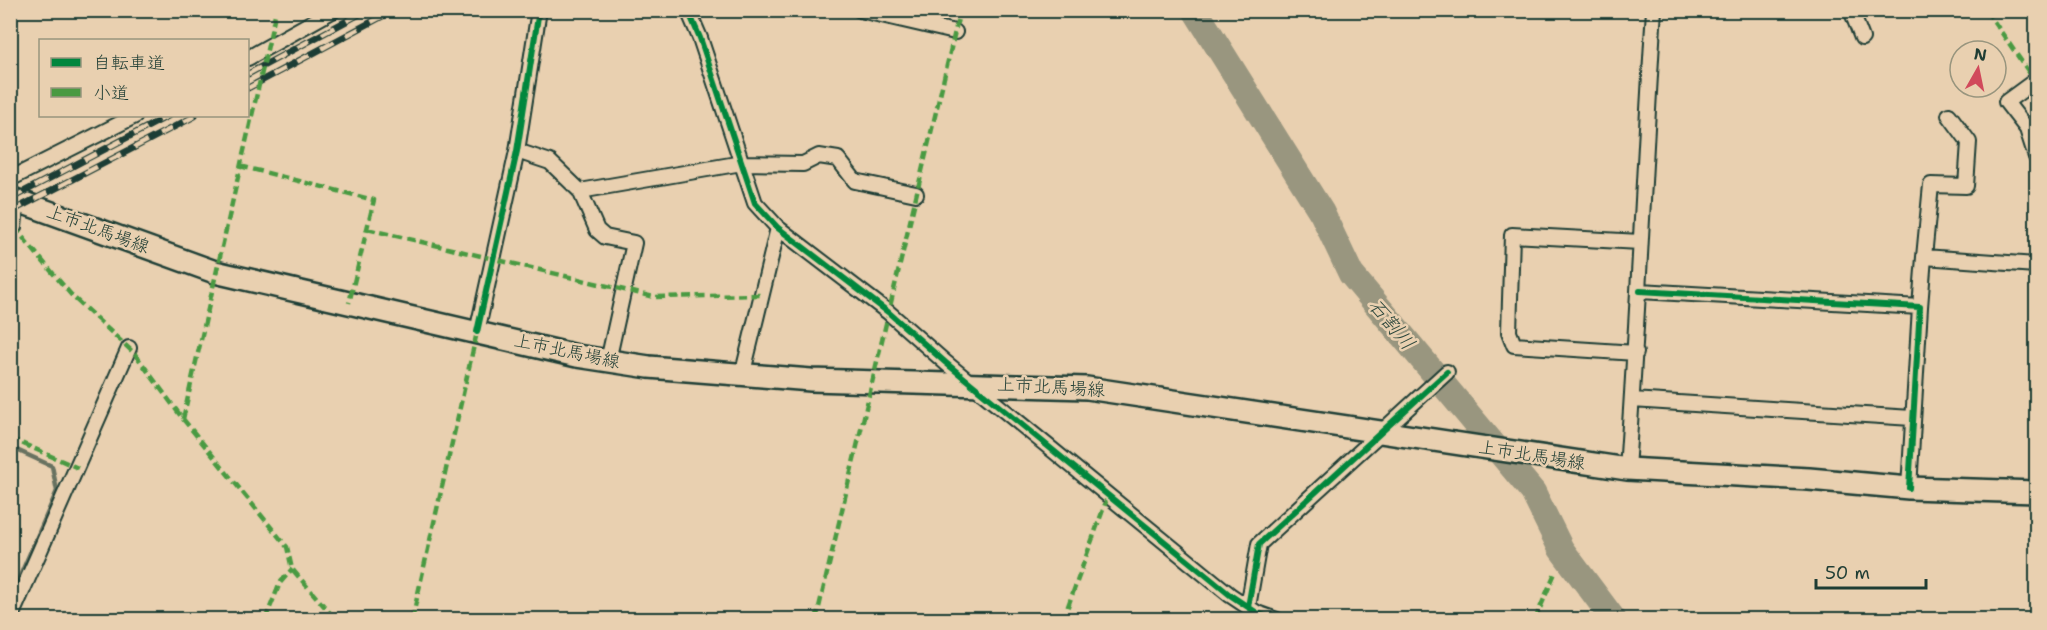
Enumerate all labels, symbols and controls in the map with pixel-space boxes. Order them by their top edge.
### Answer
legend [39,39,249,117]
north arrow [1948,39,2008,99]
text: N [1972,43,1988,66]
text: 自転車道 [93,51,165,75]
text: 小道 [93,81,129,105]
street label: 上市北馬場線 [43,199,153,259]
water label: 石割川 [1363,293,1421,355]
street label: 上市北馬場線 [512,328,622,374]
street label: 上市北馬場線 [996,372,1106,402]
street label: 上市北馬場線 [1477,435,1587,475]
scale bar [1816,552,1926,590]
text: 50 m [1825,561,1870,585]

